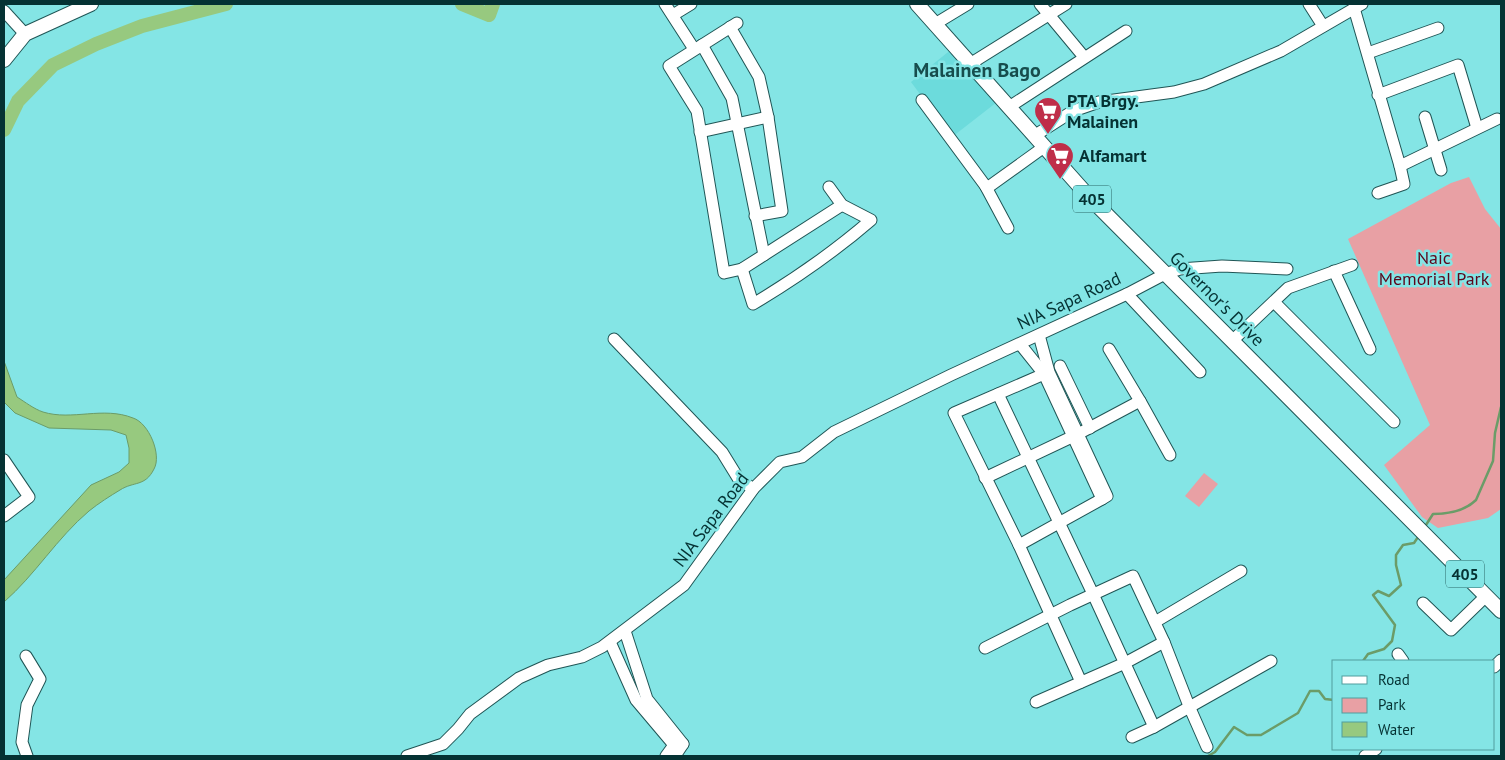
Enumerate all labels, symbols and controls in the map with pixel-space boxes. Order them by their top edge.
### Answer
district label: Malainen Bago [913,57,1041,83]
place label: PTA Brgy. Malainen [1067,89,1139,133]
supermarket icon: PTA Brgy. Malainen [1033,96,1063,135]
supermarket icon: Alfamart [1045,141,1075,180]
place label: Alfamart [1079,144,1147,167]
road number: 405 [1073,185,1111,212]
street label: Governor's Drive [1165,246,1270,351]
park label: Naic Memorial Park [1379,246,1490,290]
street label: NIA Sapa Road [1013,266,1124,335]
street label: NIA Sapa Road [668,468,753,571]
road number: 405 [1446,560,1484,588]
legend [1332,660,1495,750]
text: Road [1378,670,1410,689]
text: Park [1378,695,1406,714]
text: Water [1378,720,1415,739]

